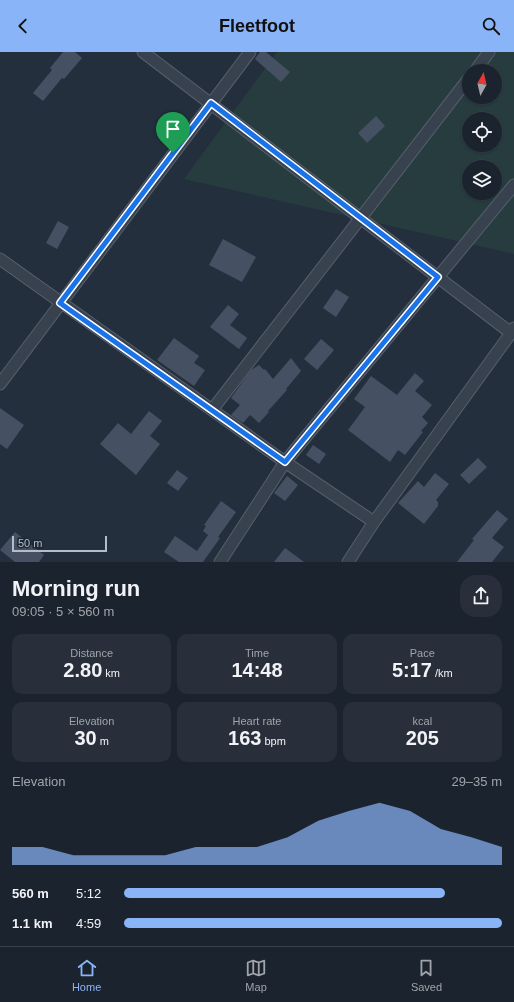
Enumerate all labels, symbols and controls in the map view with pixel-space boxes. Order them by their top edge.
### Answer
icon: back [12,15,34,37]
icon: search [480,15,502,37]
text: Fleetfoot [219,16,295,36]
north arrow [462,64,502,104]
map controls [462,64,502,200]
pin [156,112,190,153]
button: locate [462,112,502,152]
icon: arrive [162,118,184,140]
button: layers [462,160,502,200]
scale bar [12,534,107,553]
text: 50 m [18,537,42,549]
button: share [460,575,502,617]
text: Morning run [12,576,140,601]
text: 09:05 · 5 × 560 m [12,604,114,619]
text: Distance [70,647,113,659]
text: Time [245,647,269,659]
text: Pace [410,647,435,659]
text: 2.80 [63,659,102,681]
text: 14:48 [231,659,283,681]
text: 5:17 [392,659,432,681]
text: km [102,667,120,679]
text: /km [432,667,453,679]
text: Elevation [69,715,114,727]
text: Heart rate [233,715,281,727]
text: kcal [413,715,432,727]
text: 30 [74,727,97,749]
text: 163 [228,727,261,749]
text: 205 [406,727,439,749]
text: m [97,735,109,747]
text: bpm [261,735,286,747]
text: Elevation [12,774,65,789]
text: 29–35 m [451,774,502,789]
text: 560 m [12,886,49,901]
text: 5:12 [76,886,101,901]
text: 1.1 km [12,916,52,931]
text: 4:59 [76,916,101,931]
tab: Home [72,957,101,993]
tab: Map [245,957,267,993]
tab: Saved [411,957,442,993]

